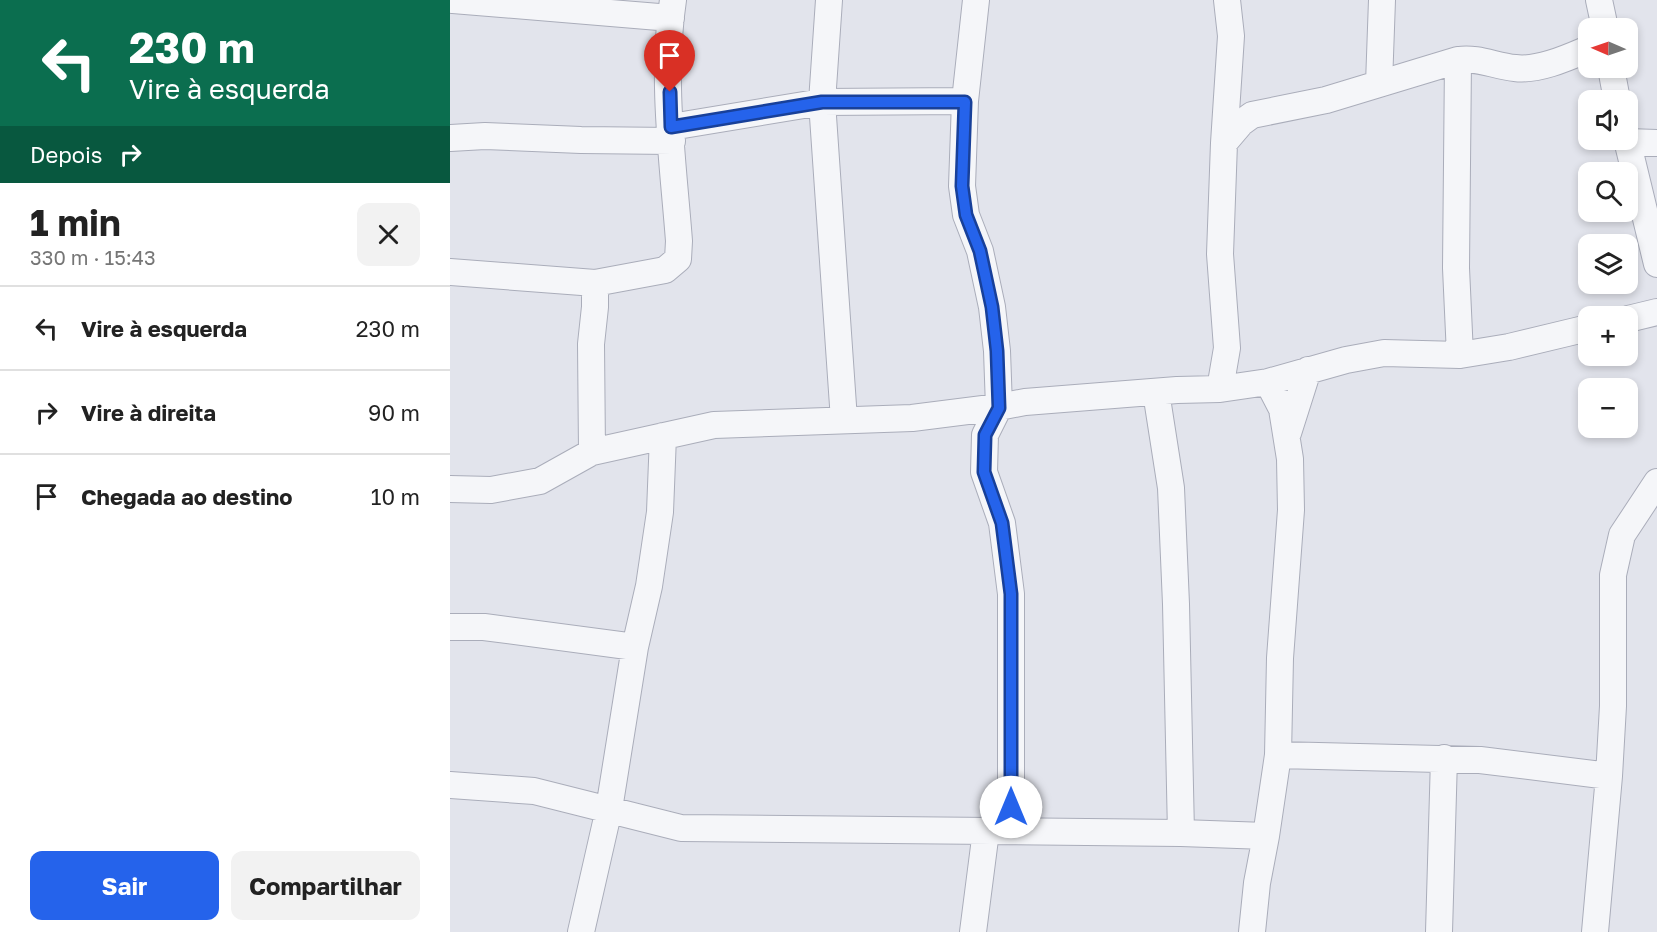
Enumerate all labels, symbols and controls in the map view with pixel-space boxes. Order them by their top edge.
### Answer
north arrow [1578,18,1638,78]
map controls [1578,18,1638,438]
text: 230 m [129,22,255,72]
icon: left [30,24,108,102]
pin [644,30,695,92]
icon: arrive [653,39,686,72]
text: Vire à esquerda [129,73,330,105]
button: sound [1578,90,1638,150]
icon: right [114,138,147,171]
text: Depois [30,141,102,168]
button: search [1578,162,1638,222]
text: 1 min [30,201,121,244]
button: close [357,203,420,266]
button: layers [1578,234,1638,294]
text: 330 m · 15:43 [30,245,156,269]
button: + [1578,306,1638,366]
icon: left [30,312,63,345]
text: Vire à esquerda [81,315,247,342]
text: 230 m [356,315,420,342]
button: − [1578,378,1638,438]
icon: right [30,396,63,429]
text: Vire à direita [81,399,216,426]
text: 90 m [368,399,420,426]
icon: arrive [30,480,63,513]
text: Chegada ao destino [81,483,293,510]
text: 10 m [371,483,420,510]
position arrow [979,775,1043,839]
button: Sair [30,851,219,920]
button: Compartilhar [231,851,420,920]

